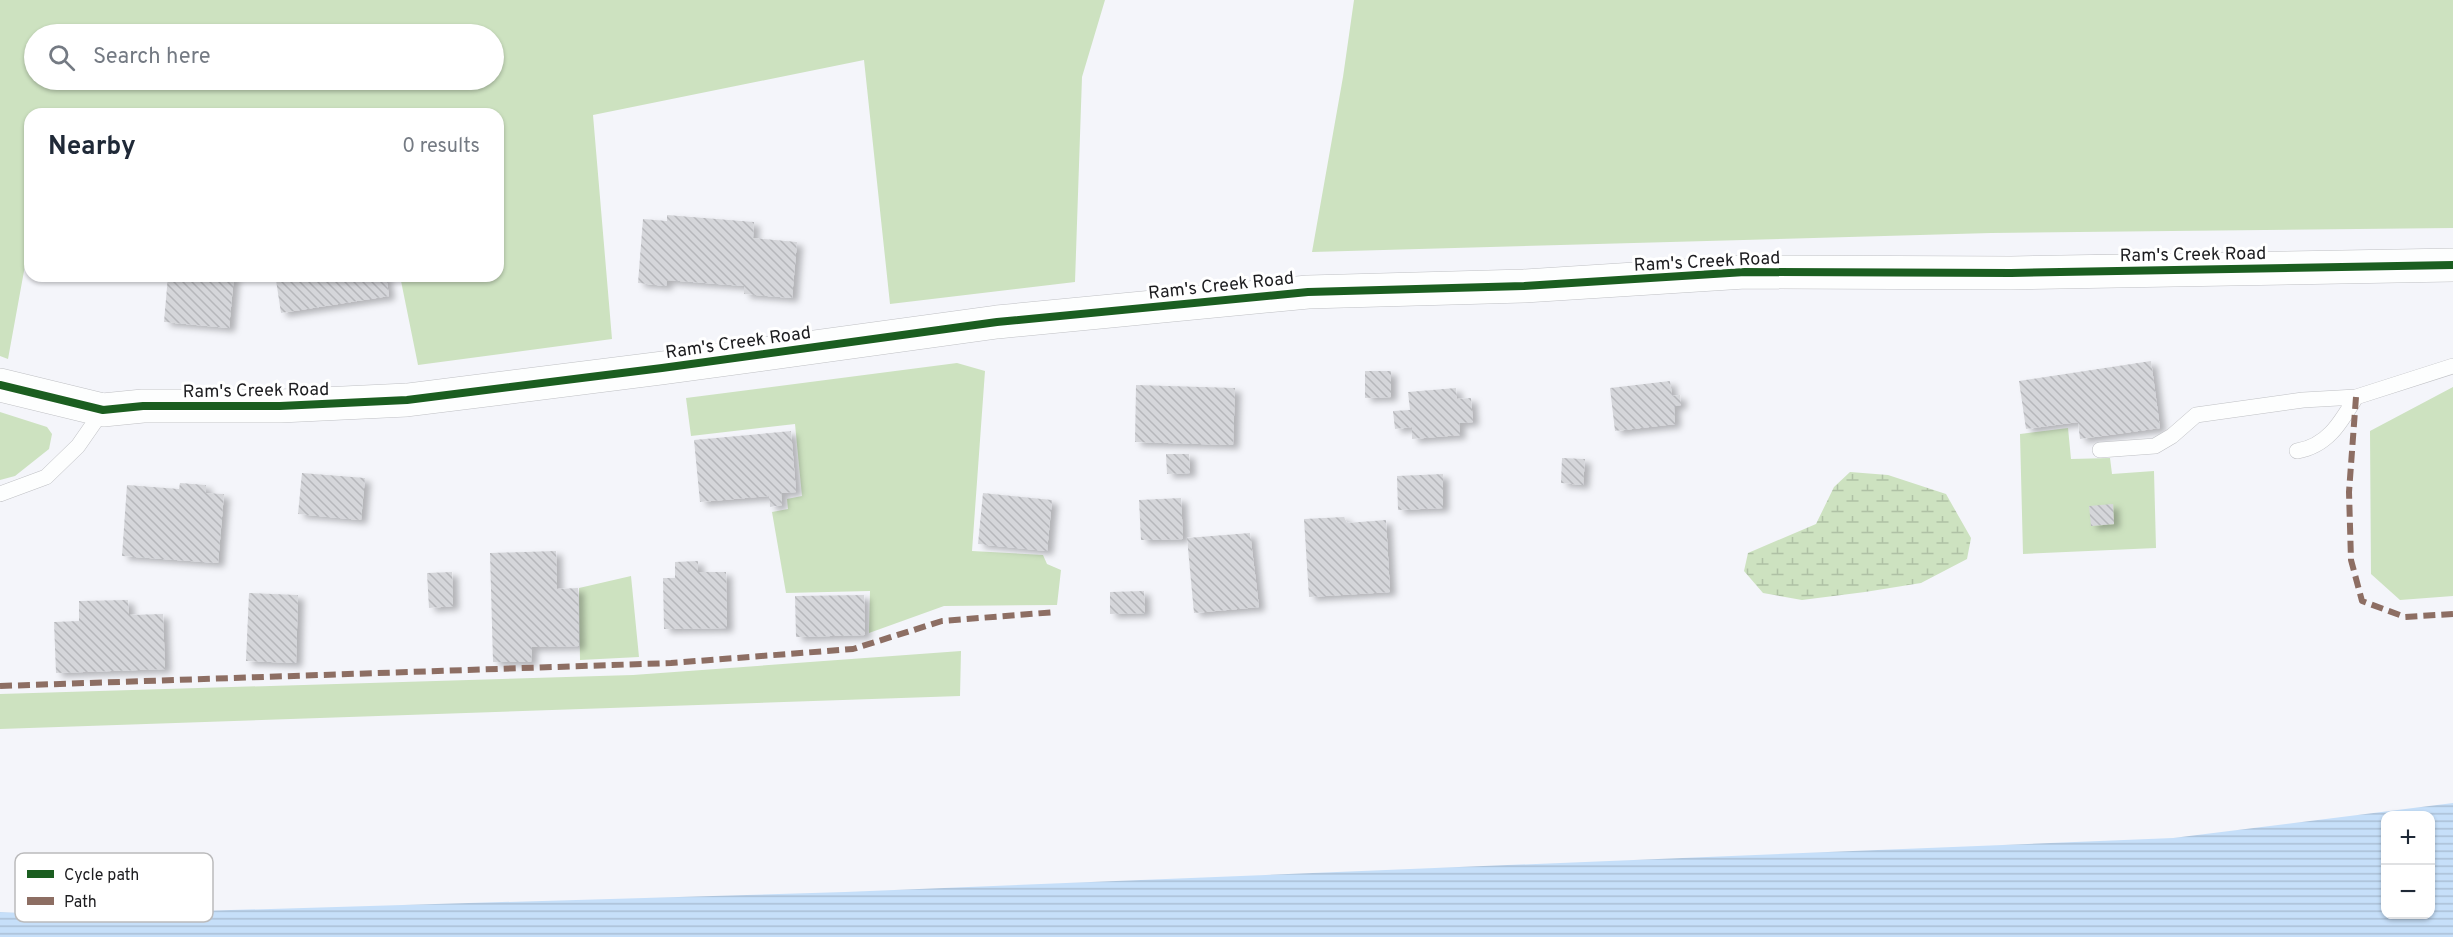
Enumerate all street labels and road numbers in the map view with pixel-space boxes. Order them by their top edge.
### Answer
street label: Ram's Creek Road [2120,243,2267,268]
street label: Ram's Creek Road [1633,247,1781,278]
street label: Ram's Creek Road [1147,267,1295,306]
street label: Ram's Creek Road [664,322,812,365]
street label: Ram's Creek Road [183,379,330,404]

